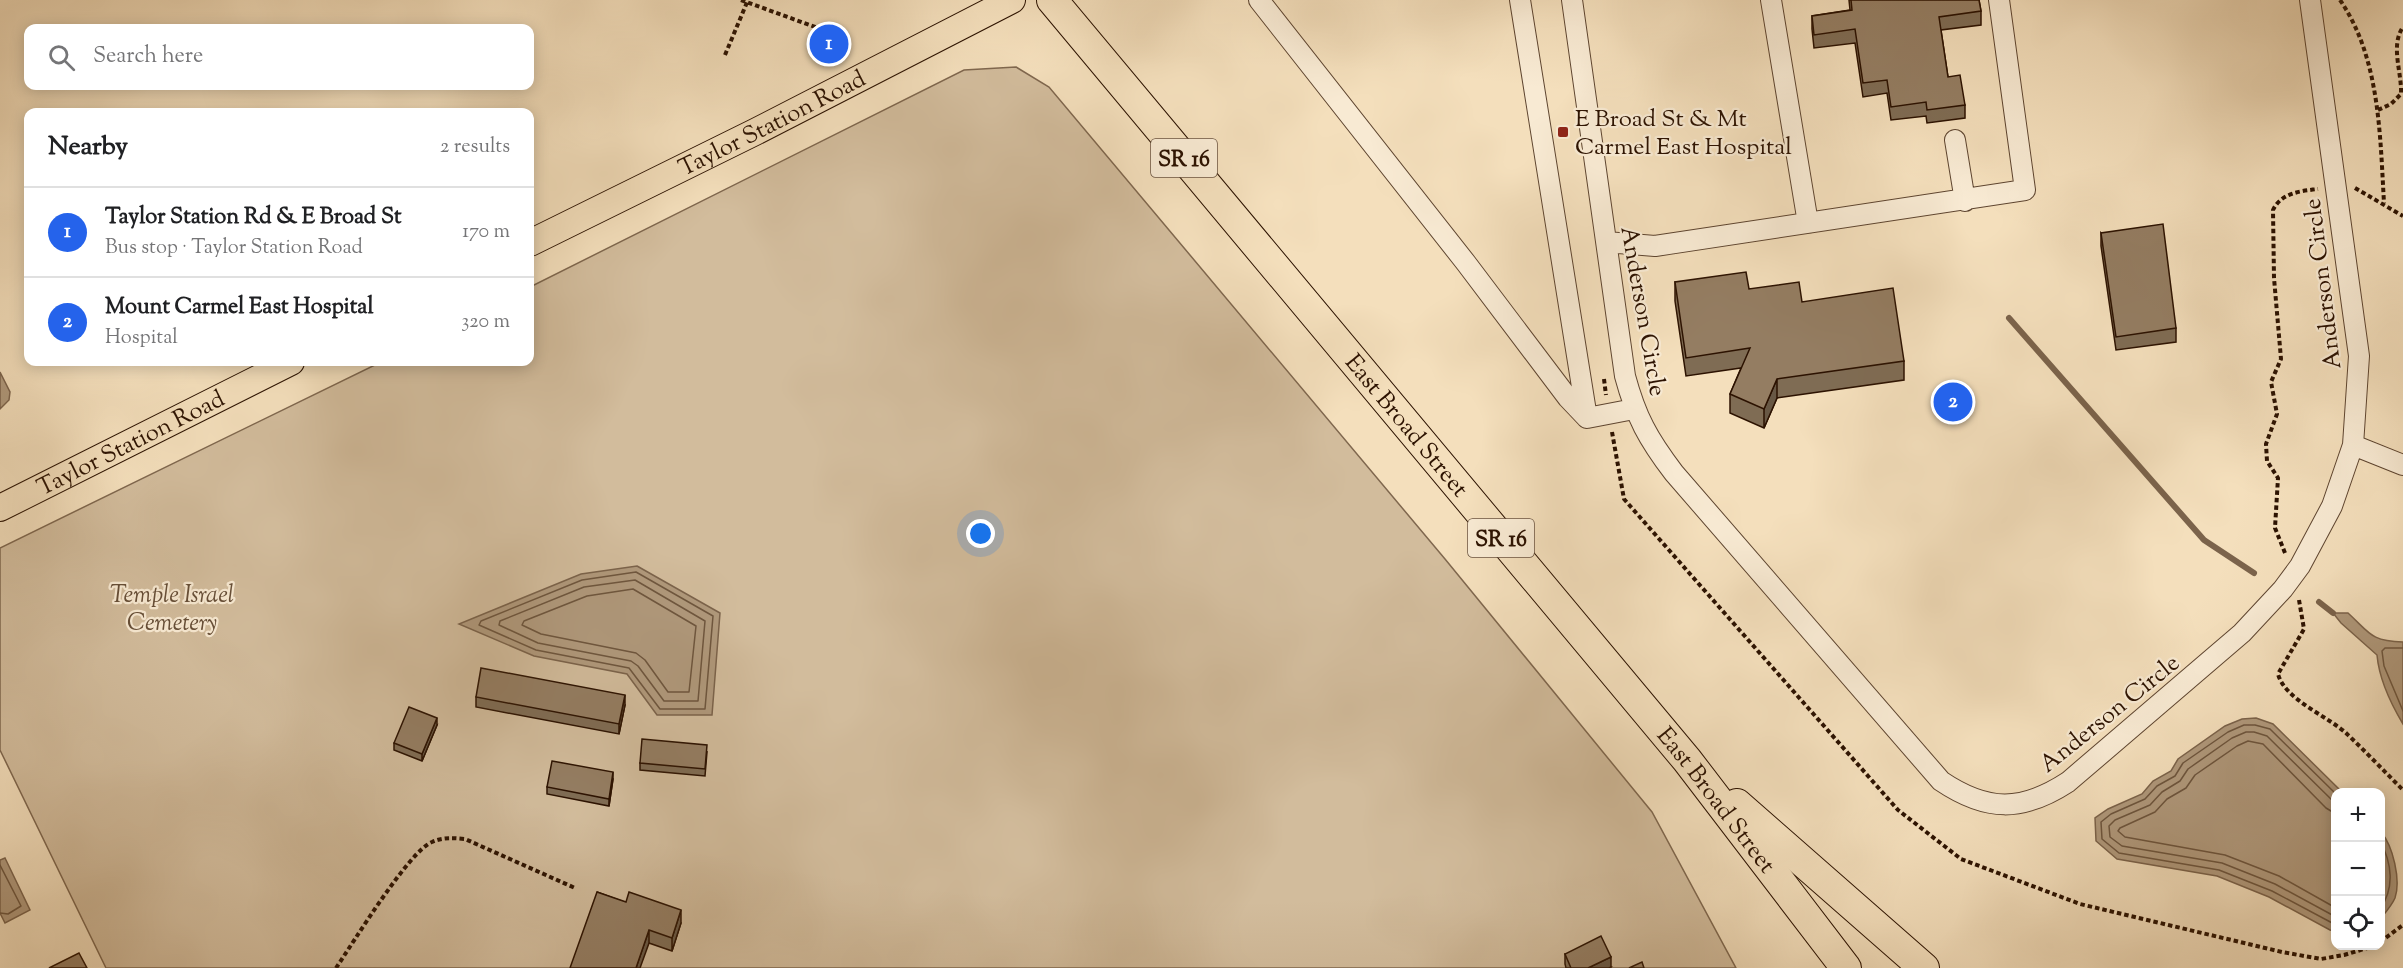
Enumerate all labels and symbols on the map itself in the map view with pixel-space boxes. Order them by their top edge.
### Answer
pin: 1 [810,22,848,66]
street label: Taylor Station Road [673,63,873,186]
place label: E Broad St & Mt Carmel East Hospital [1575,103,1792,165]
marker: E Broad St & Mt Carmel East Hospital [1556,125,1570,139]
road number: SR 16 [1151,139,1217,177]
street label: Anderson Circle [2297,196,2351,371]
street label: Anderson Circle [1610,224,1674,399]
street label: East Broad Street [1336,348,1475,505]
pin: 2 [1934,380,1972,424]
street label: Taylor Station Road [32,383,231,506]
your location [966,519,995,548]
road number: SR 16 [1468,519,1534,557]
park label: Temple Israel Cemetery [110,579,234,641]
street label: Anderson Circle [2033,647,2188,782]
street label: East Broad Street [1647,721,1783,881]

